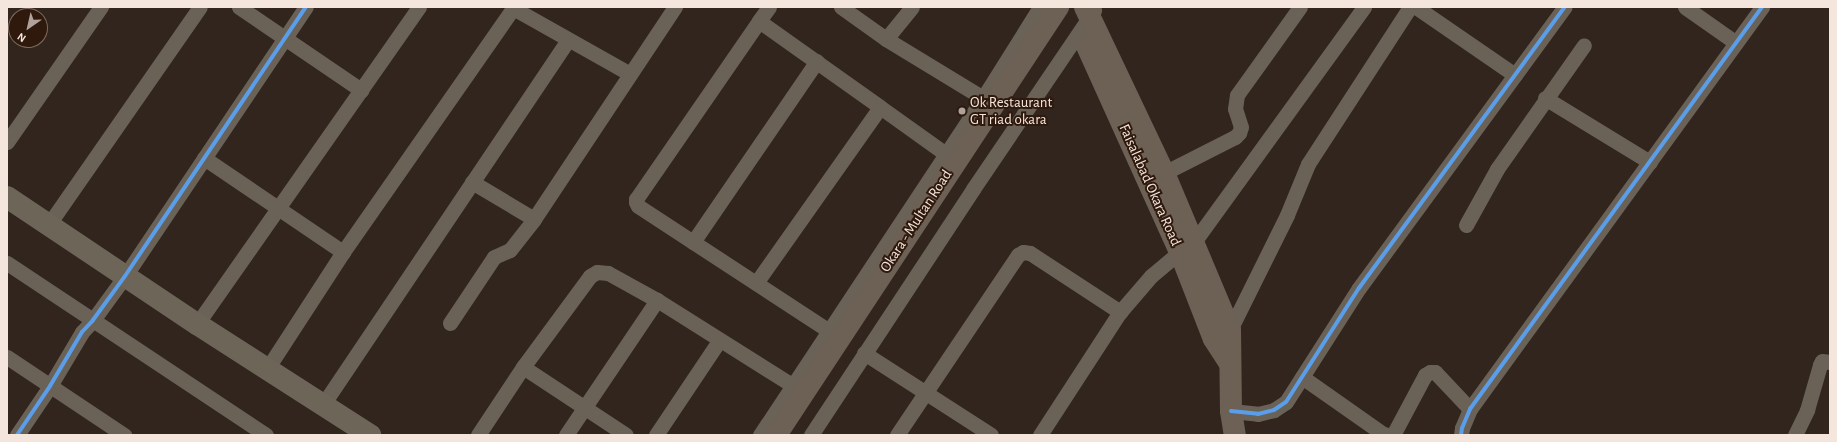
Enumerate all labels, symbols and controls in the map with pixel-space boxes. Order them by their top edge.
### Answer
north arrow [8,8,48,48]
text: N [15,31,28,44]
place label: Ok Restaurant GT riad okara [970,93,1052,128]
marker: Ok Restaurant GT riad okara [957,106,967,116]
street label: Faisalabad Okara Road [1115,121,1185,249]
street label: Okara - Multan Road [876,166,956,276]

